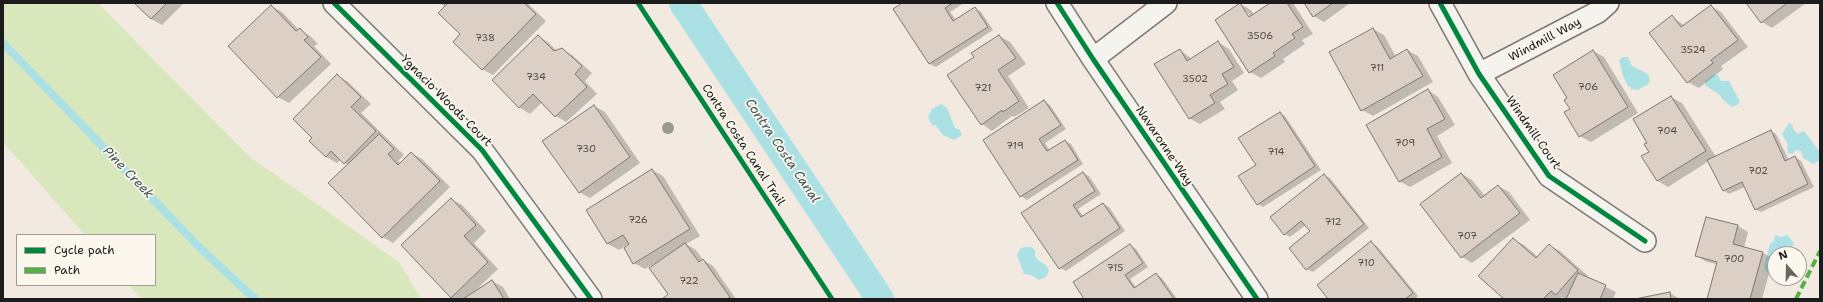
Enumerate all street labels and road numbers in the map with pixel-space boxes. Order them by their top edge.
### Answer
street label: Windmill Way [1506,15,1584,65]
street label: Ygnacio Woods Court [397,52,495,150]
street label: Contra Costa Canal Trail [698,81,788,209]
street label: Windmill Court [1502,94,1564,172]
street label: Navaronne Way [1132,104,1196,188]

